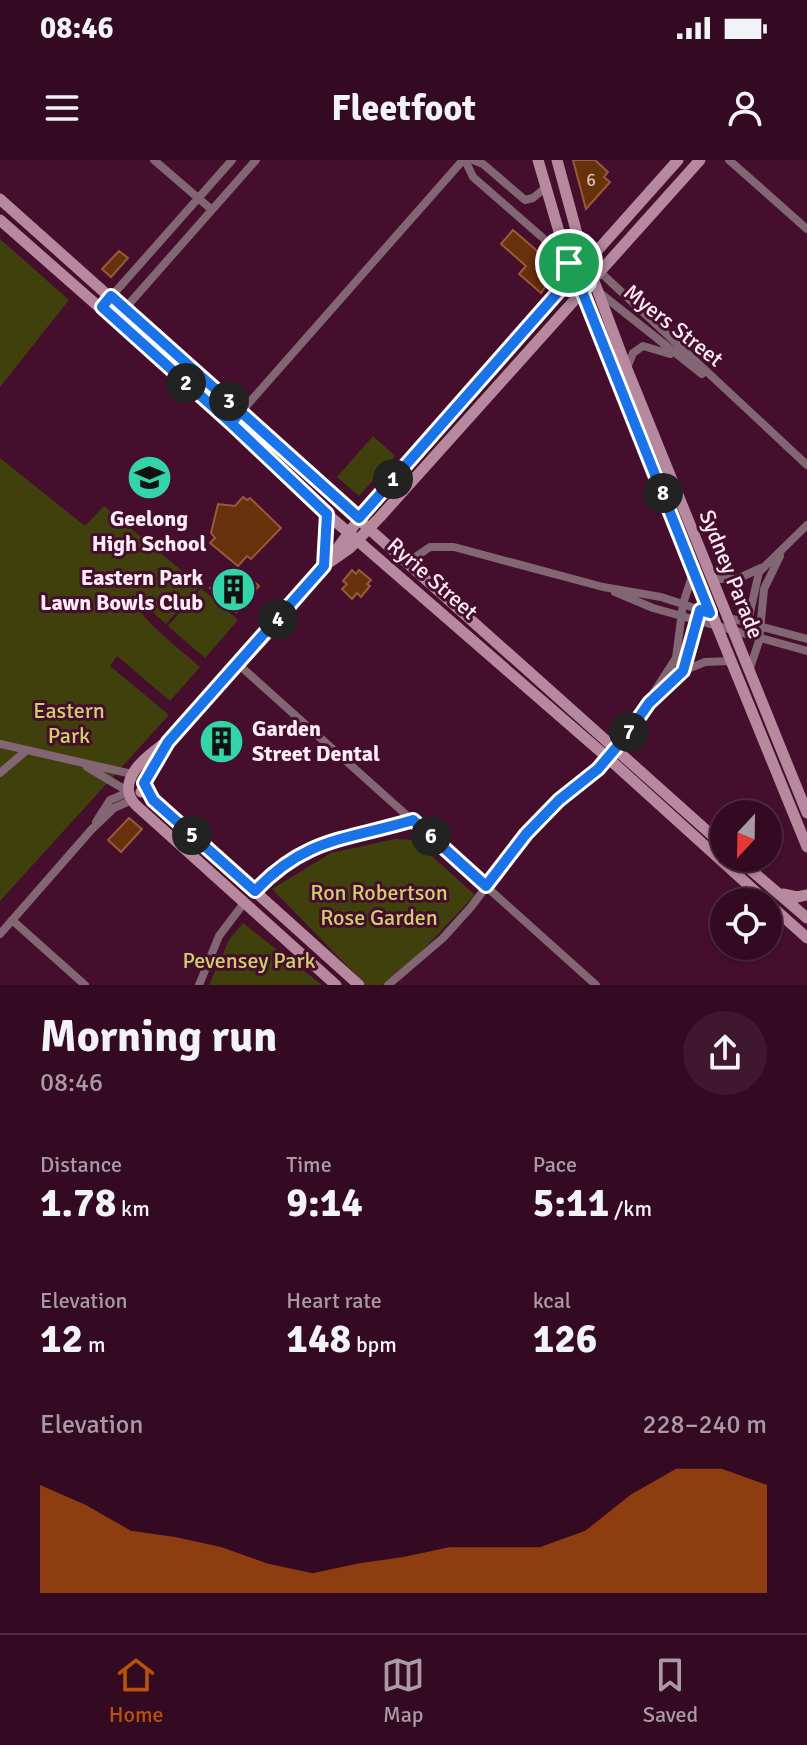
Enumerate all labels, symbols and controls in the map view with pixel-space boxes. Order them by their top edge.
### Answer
text: 08:46 [40,10,114,47]
icon: menu [40,86,84,130]
text: Fleetfoot [331,86,476,131]
icon: person [723,86,767,130]
house number: 6 [586,169,596,191]
pin [535,229,603,297]
icon: arrive [547,241,591,285]
street label: Myers Street [619,278,729,373]
pin: 2 [166,363,206,403]
text: 2 [180,369,192,396]
pin: 3 [209,381,249,421]
text: 3 [223,387,235,414]
school or university icon: Geelong High School [125,453,173,501]
pin: 1 [373,459,413,499]
text: 1 [387,465,399,492]
pin: 8 [643,473,683,513]
text: 8 [657,479,669,506]
place label: Geelong High School [92,505,206,557]
street label: Sydney Parade [694,506,770,642]
street label: Ryrie Street [382,532,484,625]
place label: Eastern Park Lawn Bowls Club [40,564,203,616]
building icon: Eastern Park Lawn Bowls Club [210,566,258,614]
pin: 4 [258,599,298,639]
text: 4 [272,605,284,632]
park label: Eastern Park [33,697,105,749]
pin: 7 [609,712,649,752]
place label: Garden Street Dental [252,715,380,767]
building icon: Garden Street Dental [197,717,245,765]
text: 7 [623,718,635,745]
north arrow [710,800,782,872]
map controls [710,800,782,960]
pin: 5 [172,815,212,855]
pin: 6 [411,816,451,856]
text: 5 [186,821,198,848]
text: 6 [425,822,437,849]
park label: Ron Robertson Rose Garden [310,879,448,931]
button: locate [710,888,782,960]
park label: Pevensey Park [182,947,316,974]
text: Morning run [40,1010,277,1064]
button: share [683,1011,767,1095]
text: 08:46 [40,1067,103,1099]
text: Distance [40,1151,122,1178]
text: Time [286,1151,332,1178]
text: Pace [533,1151,577,1178]
text: 1.78 [40,1178,116,1228]
text: 9:14 [286,1178,363,1228]
text: 5:11 [533,1178,609,1228]
text: km [116,1195,150,1222]
text: /km [609,1195,652,1222]
text: Elevation [40,1287,128,1314]
text: Heart rate [286,1287,382,1314]
text: kcal [533,1287,571,1314]
text: 12 [40,1314,83,1364]
text: 148 [286,1314,351,1364]
text: 126 [533,1314,597,1364]
text: m [83,1331,106,1358]
text: bpm [351,1331,397,1358]
text: Elevation [40,1409,144,1441]
text: 228–240 m [643,1409,767,1441]
tab: Home [109,1653,164,1728]
tab: Map [381,1653,425,1728]
tab: Saved [643,1653,698,1728]

